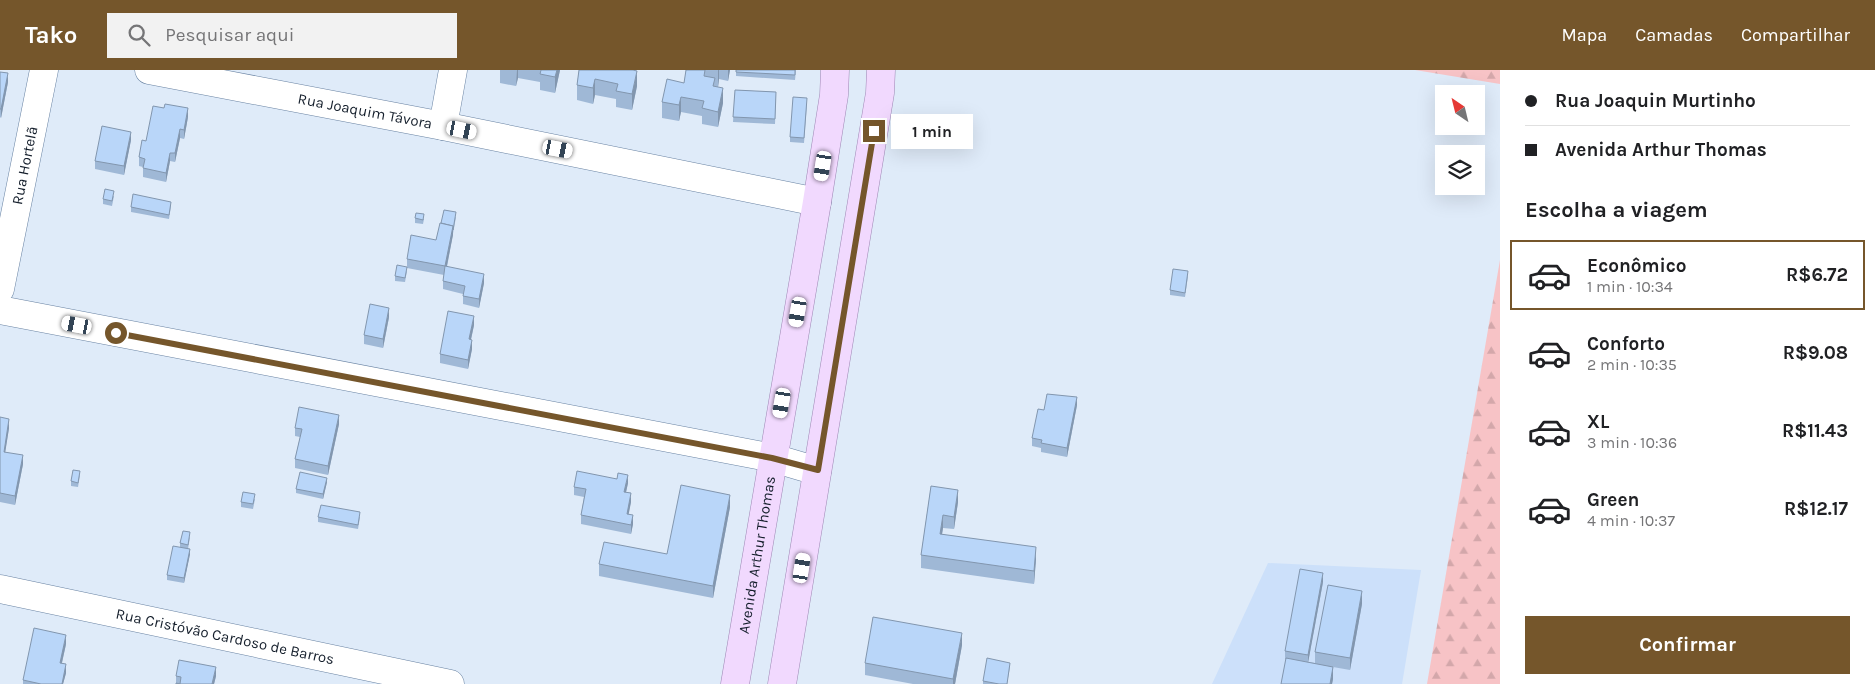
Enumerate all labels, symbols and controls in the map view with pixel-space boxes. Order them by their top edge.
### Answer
search box [107,13,457,58]
text: Tako [25,21,77,49]
icon: search [125,21,153,49]
text: Pesquisar aqui [165,24,294,46]
text: Mapa [1562,24,1607,46]
text: Camadas [1635,24,1713,46]
text: Compartilhar [1741,24,1850,46]
north arrow [1435,85,1485,135]
map controls [1435,85,1485,195]
street label: Rua Joaquim Távora [296,90,434,133]
text: Rua Joaquin Murtinho [1555,90,1756,112]
callout: 1 min [892,114,974,148]
car [445,120,478,140]
route end [863,120,885,142]
text: 1 min [912,122,952,141]
street label: Rua Hortelã [8,125,41,206]
car [541,139,574,159]
text: Avenida Arthur Thomas [1555,139,1767,161]
button: layers [1435,145,1485,195]
car [813,150,832,182]
text: Escolha a viagem [1525,197,1708,223]
icon: car [1527,253,1572,298]
text: Econômico [1587,255,1687,277]
text: R$6.72 [1786,264,1848,286]
text: 1 min · 10:34 [1587,277,1673,296]
car [788,296,807,328]
car [60,315,93,335]
route start [105,322,127,344]
icon: car [1527,331,1572,376]
text: Conforto [1587,333,1665,355]
text: R$9.08 [1783,342,1848,364]
text: 2 min · 10:35 [1587,355,1677,374]
car [772,387,791,419]
icon: car [1527,409,1572,454]
text: XL [1587,411,1609,433]
text: R$11.43 [1782,420,1848,442]
text: 3 min · 10:36 [1587,433,1677,452]
street label: Avenida Arthur Thomas [735,475,779,635]
icon: car [1527,487,1572,532]
text: Green [1587,489,1639,511]
text: R$12.17 [1784,498,1848,520]
text: 4 min · 10:37 [1587,511,1675,530]
car [792,552,811,584]
street label: Rua Cristóvão Cardoso de Barros [114,605,336,668]
button: Confirmar [1525,616,1850,674]

